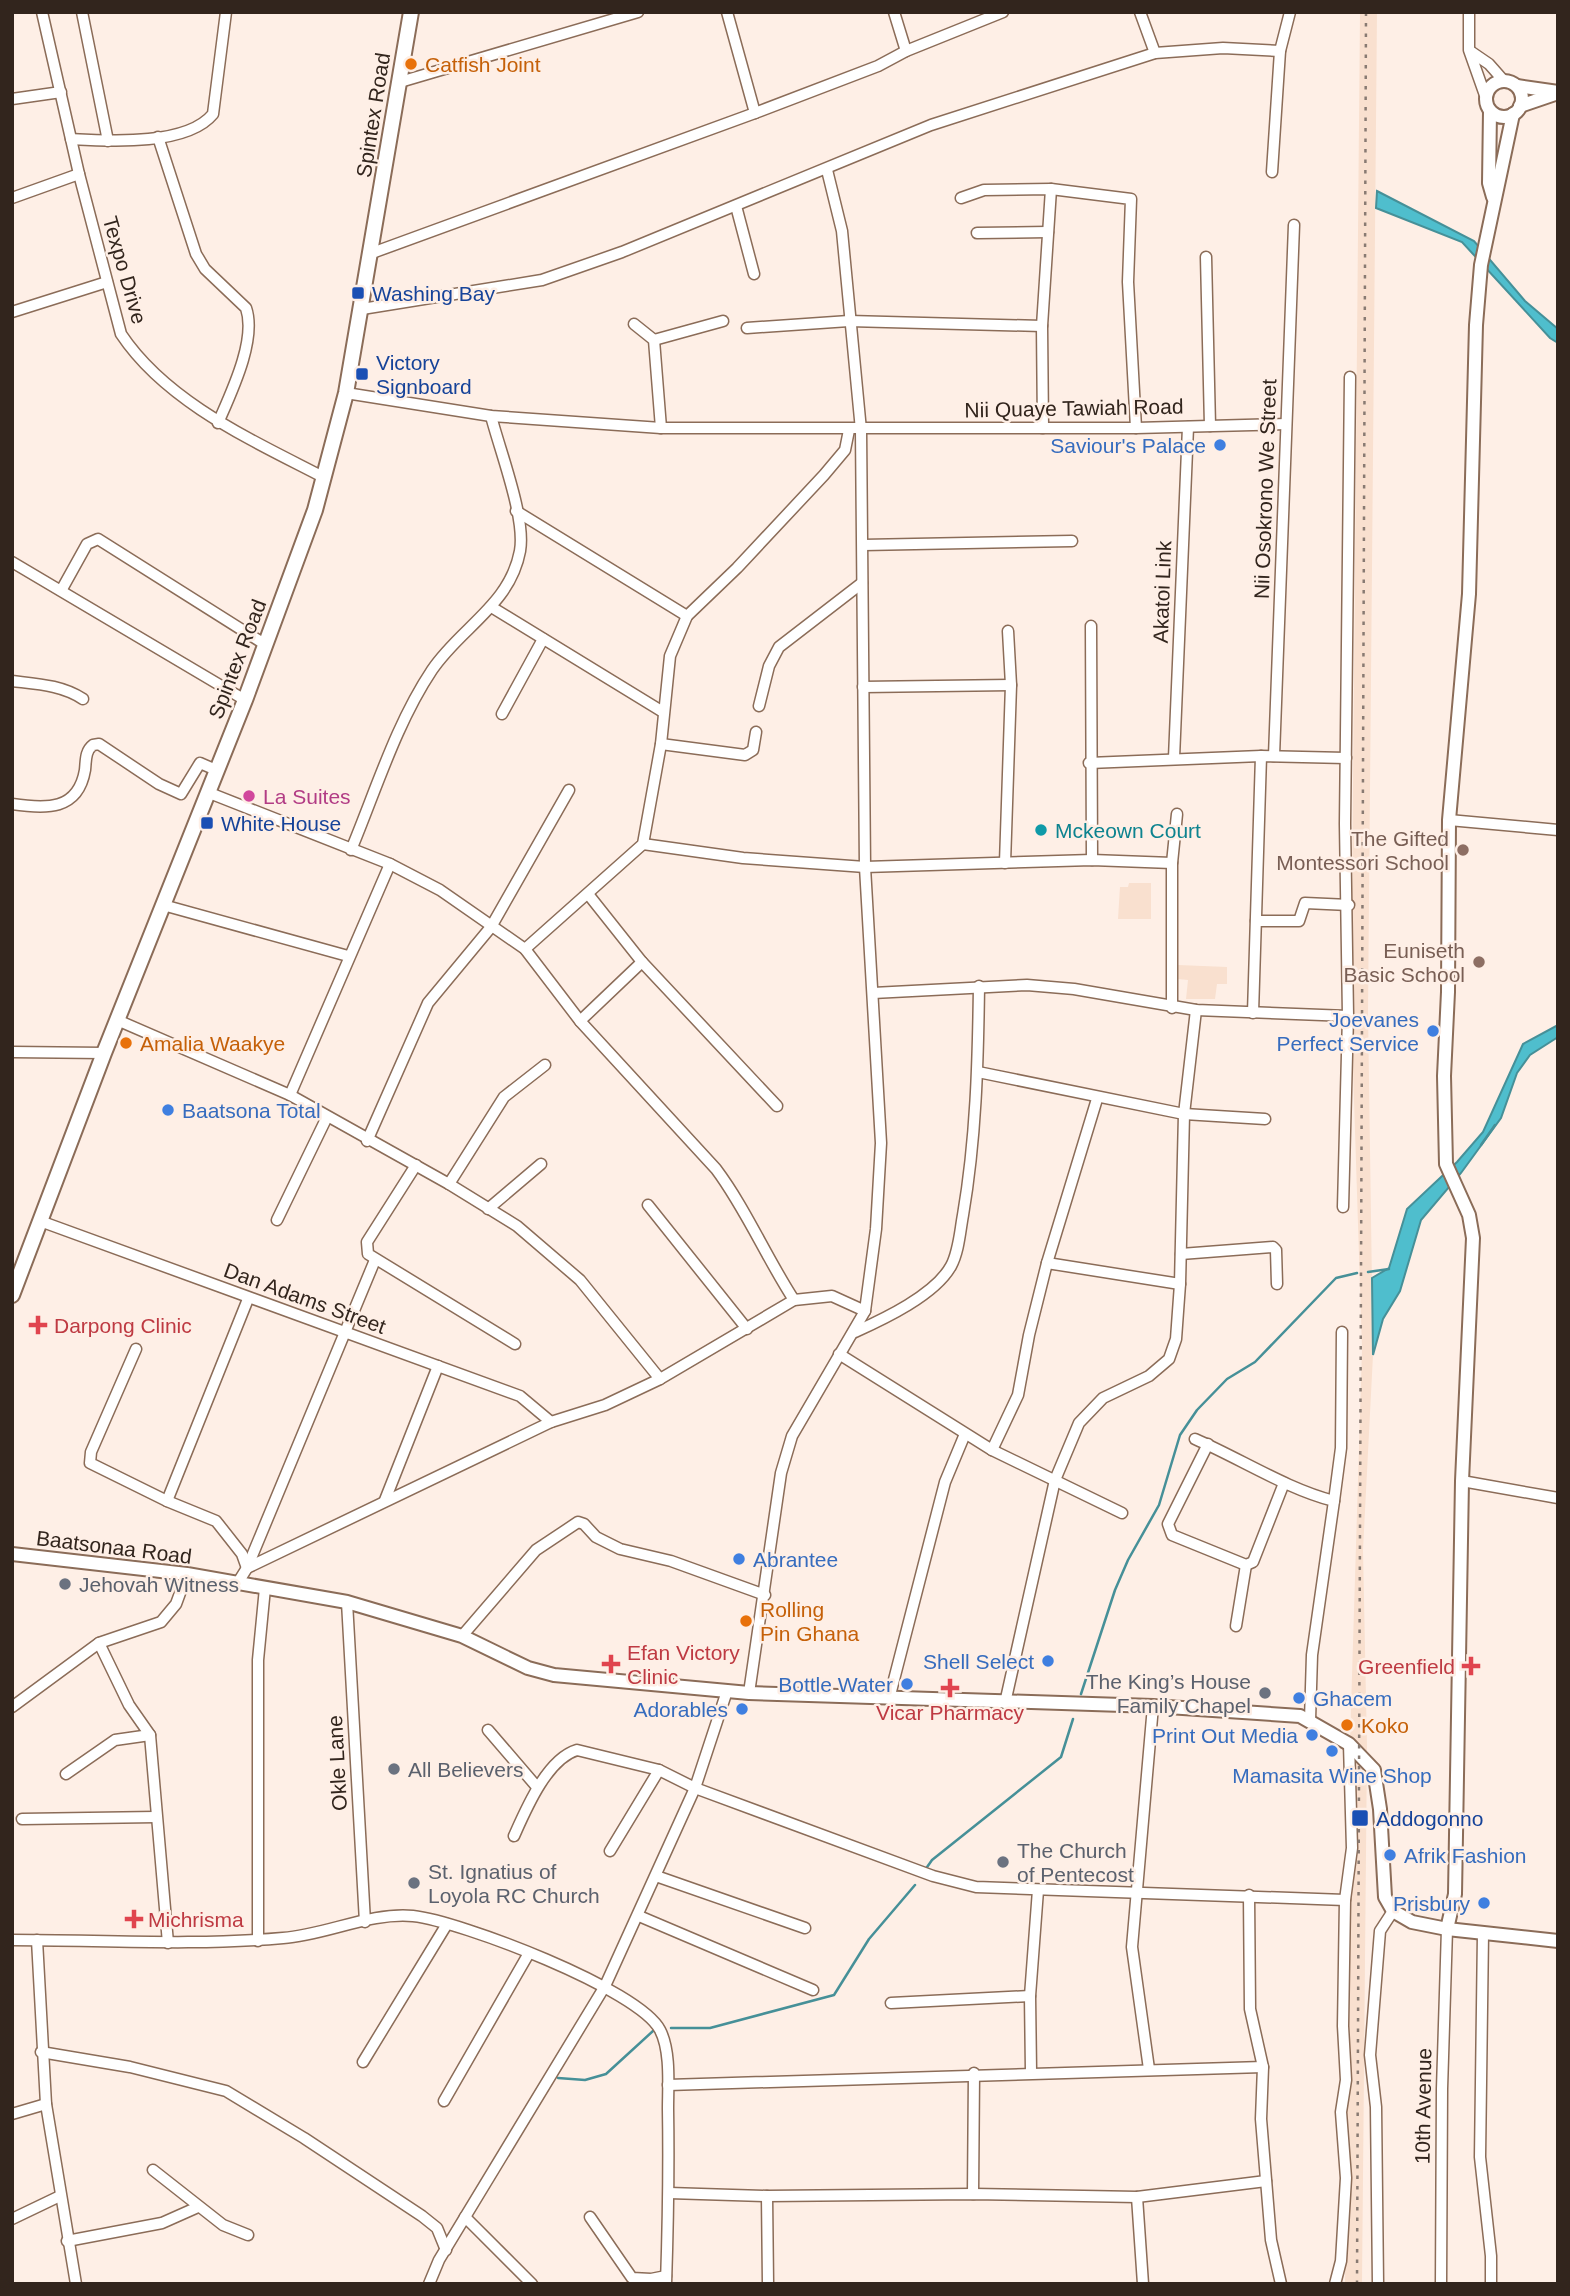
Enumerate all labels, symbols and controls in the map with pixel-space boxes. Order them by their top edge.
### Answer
street label: Spintex Road [352,51,394,179]
place label: Catfish Joint [425,53,541,76]
marker: Catfish Joint [403,56,419,72]
street label: Texpo Drive [99,214,151,326]
place label: Washing Bay [372,282,495,305]
marker: Washing Bay [350,285,366,301]
place label: Victory Signboard [376,351,472,398]
marker: Victory Signboard [354,366,370,382]
street label: Nii Osokrono We Street [1250,378,1280,599]
street label: Nii Quaye Tawiah Road [964,395,1184,421]
place label: Saviour's Palace [1050,434,1206,457]
marker: Saviour's Palace [1212,437,1228,453]
street label: Akatoi Link [1149,540,1175,644]
street label: Spintex Road [204,596,270,722]
place label: La Suites [263,785,351,808]
marker: La Suites [241,788,257,804]
place label: White House [221,812,341,835]
marker: White House [199,815,215,831]
place label: Mckeown Court [1055,819,1201,842]
marker: Mckeown Court [1033,822,1049,838]
place label: The Gifted Montessori School [1276,827,1449,874]
marker: The Gifted Montessori School [1455,842,1471,858]
place label: Euniseth Basic School [1344,939,1465,986]
marker: Euniseth Basic School [1471,954,1487,970]
place label: Joevanes Perfect Service [1277,1008,1419,1055]
marker: Joevanes Perfect Service [1425,1023,1441,1039]
place label: Amalia Waakye [140,1032,285,1055]
marker: Amalia Waakye [118,1035,134,1051]
place label: Baatsona Total [182,1099,321,1122]
marker: Baatsona Total [160,1102,176,1118]
street label: Dan Adams Street [221,1258,389,1338]
place label: Darpong Clinic [54,1314,192,1337]
marker: Darpong Clinic [28,1315,48,1335]
street label: Baatsonaa Road [35,1526,193,1568]
place label: Abrantee [753,1548,838,1571]
marker: Abrantee [731,1551,747,1567]
place label: Jehovah Witness [79,1573,239,1596]
marker: Jehovah Witness [57,1576,73,1592]
place label: Rolling Pin Ghana [760,1598,860,1645]
marker: Rolling Pin Ghana [738,1613,754,1629]
place label: Efan Victory Clinic [627,1641,740,1688]
place label: Shell Select [923,1650,1034,1673]
marker: Shell Select [1040,1653,1056,1669]
marker: Efan Victory Clinic [601,1654,621,1674]
place label: Greenfield [1358,1655,1455,1678]
marker: Greenfield [1461,1656,1481,1676]
place label: The King’s House Family Chapel [1086,1670,1251,1717]
place label: Bottle Water [778,1673,893,1696]
marker: Bottle Water [899,1676,915,1692]
marker: Vicar Pharmacy [942,1680,958,1696]
marker: The King’s House Family Chapel [1257,1685,1273,1701]
place label: Ghacem [1313,1687,1392,1710]
marker: Ghacem [1291,1690,1307,1706]
place label: Adorables [633,1698,728,1721]
marker: Adorables [734,1701,750,1717]
place label: Vicar Pharmacy [876,1701,1024,1724]
place label: Koko [1361,1714,1409,1737]
street label: Okle Lane [323,1715,351,1811]
marker: Koko [1339,1717,1355,1733]
place label: Print Out Media [1152,1724,1298,1747]
marker: Print Out Media [1304,1727,1320,1743]
marker: Mamasita Wine Shop [1324,1743,1340,1759]
place label: All Believers [408,1758,524,1781]
marker: All Believers [386,1761,402,1777]
place label: Mamasita Wine Shop [1232,1764,1432,1787]
place label: Addogonno [1376,1807,1483,1830]
marker: Addogonno [1350,1808,1370,1828]
place label: The Church of Pentecost [1017,1839,1134,1886]
place label: Afrik Fashion [1404,1844,1527,1867]
marker: Afrik Fashion [1382,1847,1398,1863]
marker: The Church of Pentecost [995,1854,1011,1870]
place label: St. Ignatius of Loyola RC Church [428,1860,600,1907]
marker: St. Ignatius of Loyola RC Church [406,1875,422,1891]
place label: Prisbury [1393,1892,1470,1915]
marker: Prisbury [1476,1895,1492,1911]
place label: Michrisma [148,1908,244,1931]
marker: Michrisma [126,1911,142,1927]
street label: 10th Avenue [1410,2048,1436,2164]

